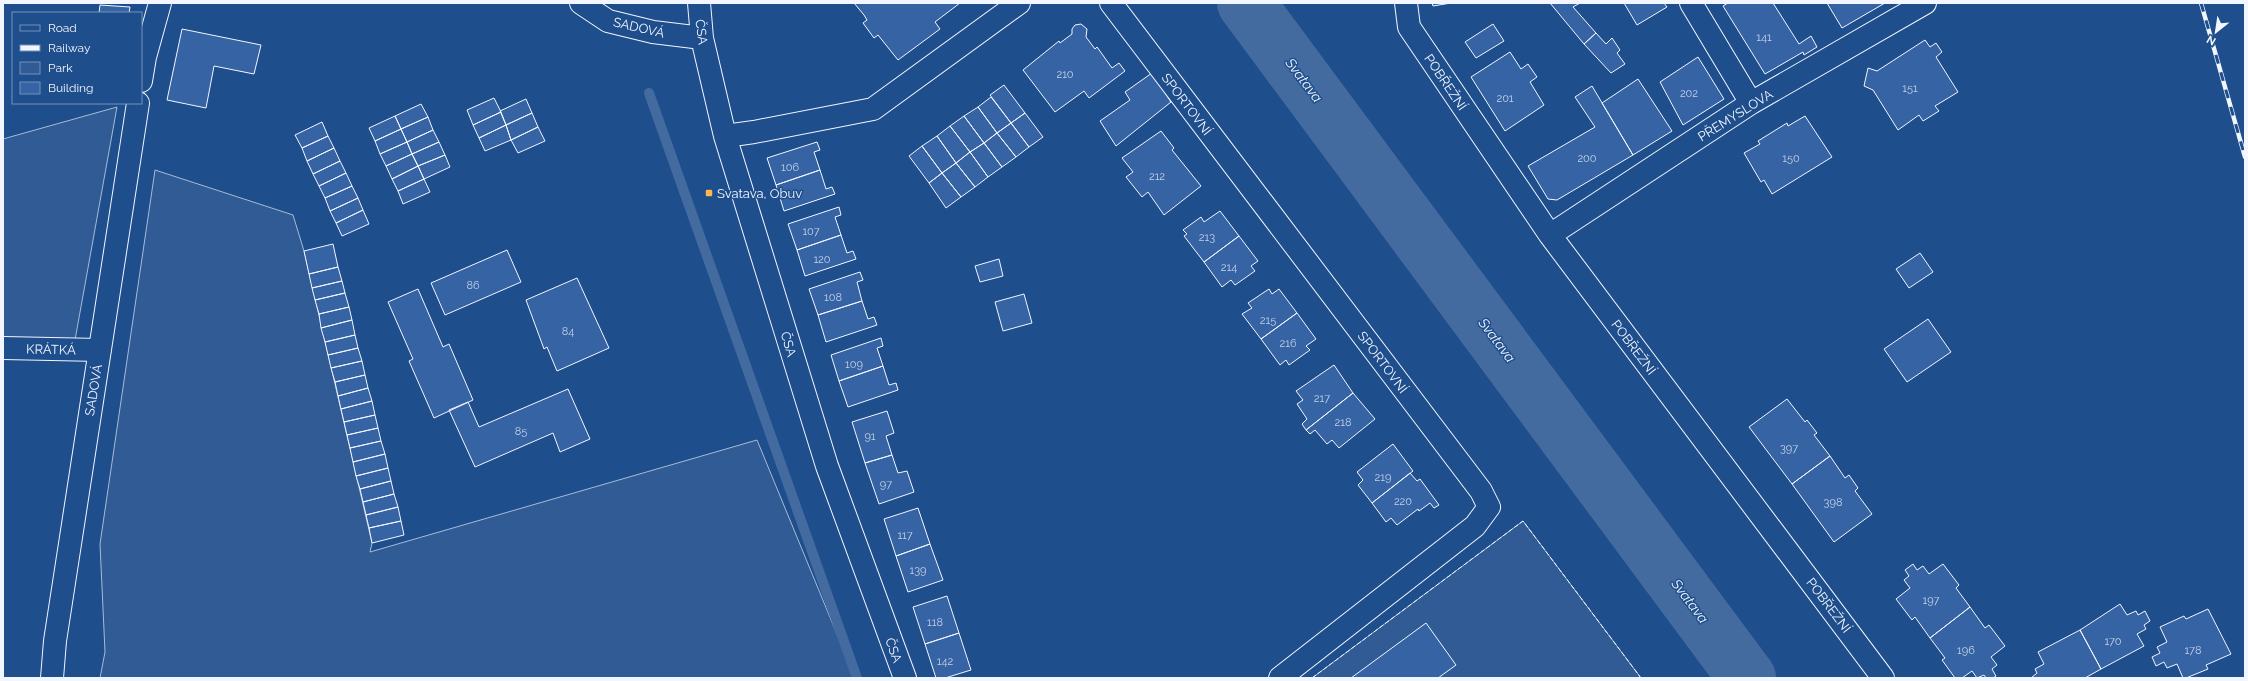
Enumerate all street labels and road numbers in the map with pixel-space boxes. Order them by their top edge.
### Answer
street label: SADOVÁ [612,14,666,41]
street label: ČSA [692,18,712,46]
street label: POBŘEŽNÍ [1421,51,1470,114]
street label: SPORTOVNÍ [1159,71,1215,139]
street label: PŘEMYSLOVA [1695,86,1776,144]
street label: POBŘEŽNÍ [1608,317,1659,378]
street label: ČSA [778,329,800,359]
street label: SPORTOVNÍ [1355,329,1411,397]
street label: KRÁTKÁ [26,342,76,357]
street label: SADOVÁ [82,363,105,417]
street label: POBŘEŽNÍ [1803,575,1854,636]
street label: ČSA [882,635,906,665]

